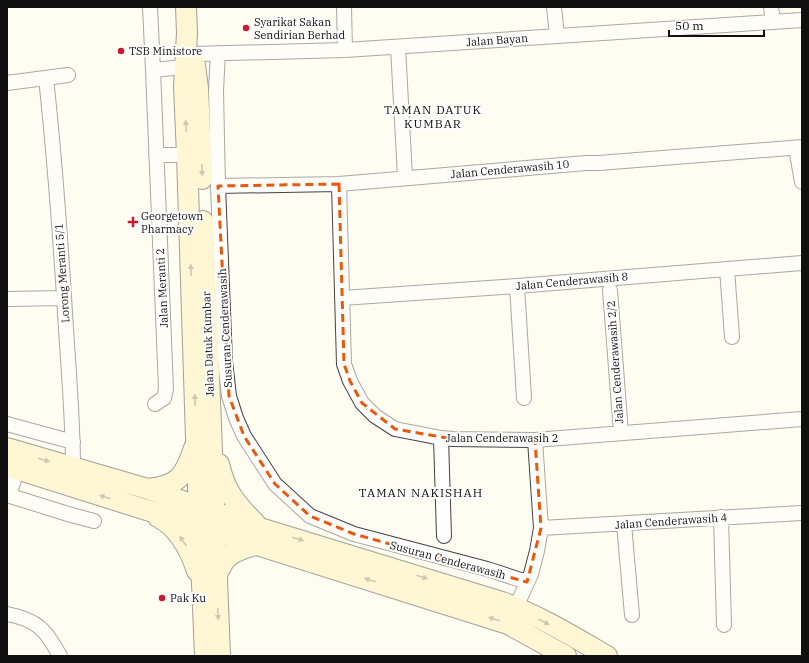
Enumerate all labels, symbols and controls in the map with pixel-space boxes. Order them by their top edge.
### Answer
scale bar [669,12,764,38]
place label: Syarikat Sakan Sendirian Berhad [254,15,345,42]
text: 50 m [675,18,704,33]
marker: Syarikat Sakan Sendirian Berhad [241,23,251,33]
street label: Jalan Bayan [466,31,528,49]
place label: TSB Ministore [129,44,202,58]
marker: TSB Ministore [116,46,126,56]
district label: TAMAN DATUK KUMBAR [384,102,482,131]
one-way arrow [182,120,189,132]
street label: Jalan Cenderawasih 10 [450,157,570,181]
one-way arrow [198,164,205,176]
place label: Georgetown Pharmacy [141,209,203,236]
marker: Georgetown Pharmacy [128,217,138,227]
street label: Lorong Meranti 5/1 [52,223,72,323]
street label: Jalan Meranti 2 [153,248,171,328]
one-way arrow [188,263,194,276]
street label: Susuran Cenderawasih [215,268,235,388]
street label: Jalan Cenderawasih 8 [515,269,629,293]
street label: Jalan Datuk Kumbar [199,291,217,397]
street label: Jalan Cenderawasih 2/2 [604,300,626,424]
one-way arrow [192,393,198,406]
street label: Jalan Cenderawasih 2 [446,431,558,445]
one-way arrow [39,457,51,463]
district label: TAMAN NAKISHAH [359,485,483,500]
one-way arrow [99,494,111,500]
street label: Jalan Cenderawasih 4 [614,510,728,532]
one-way arrow [179,536,187,546]
one-way arrow [292,536,304,542]
street label: Susuran Cenderawasih [389,538,508,582]
one-way arrow [416,575,428,581]
one-way arrow [364,577,376,583]
place label: Pak Ku [170,591,206,605]
marker: Pak Ku [157,593,167,603]
one-way arrow [215,608,222,620]
one-way arrow [488,616,500,622]
one-way arrow [538,618,550,625]

